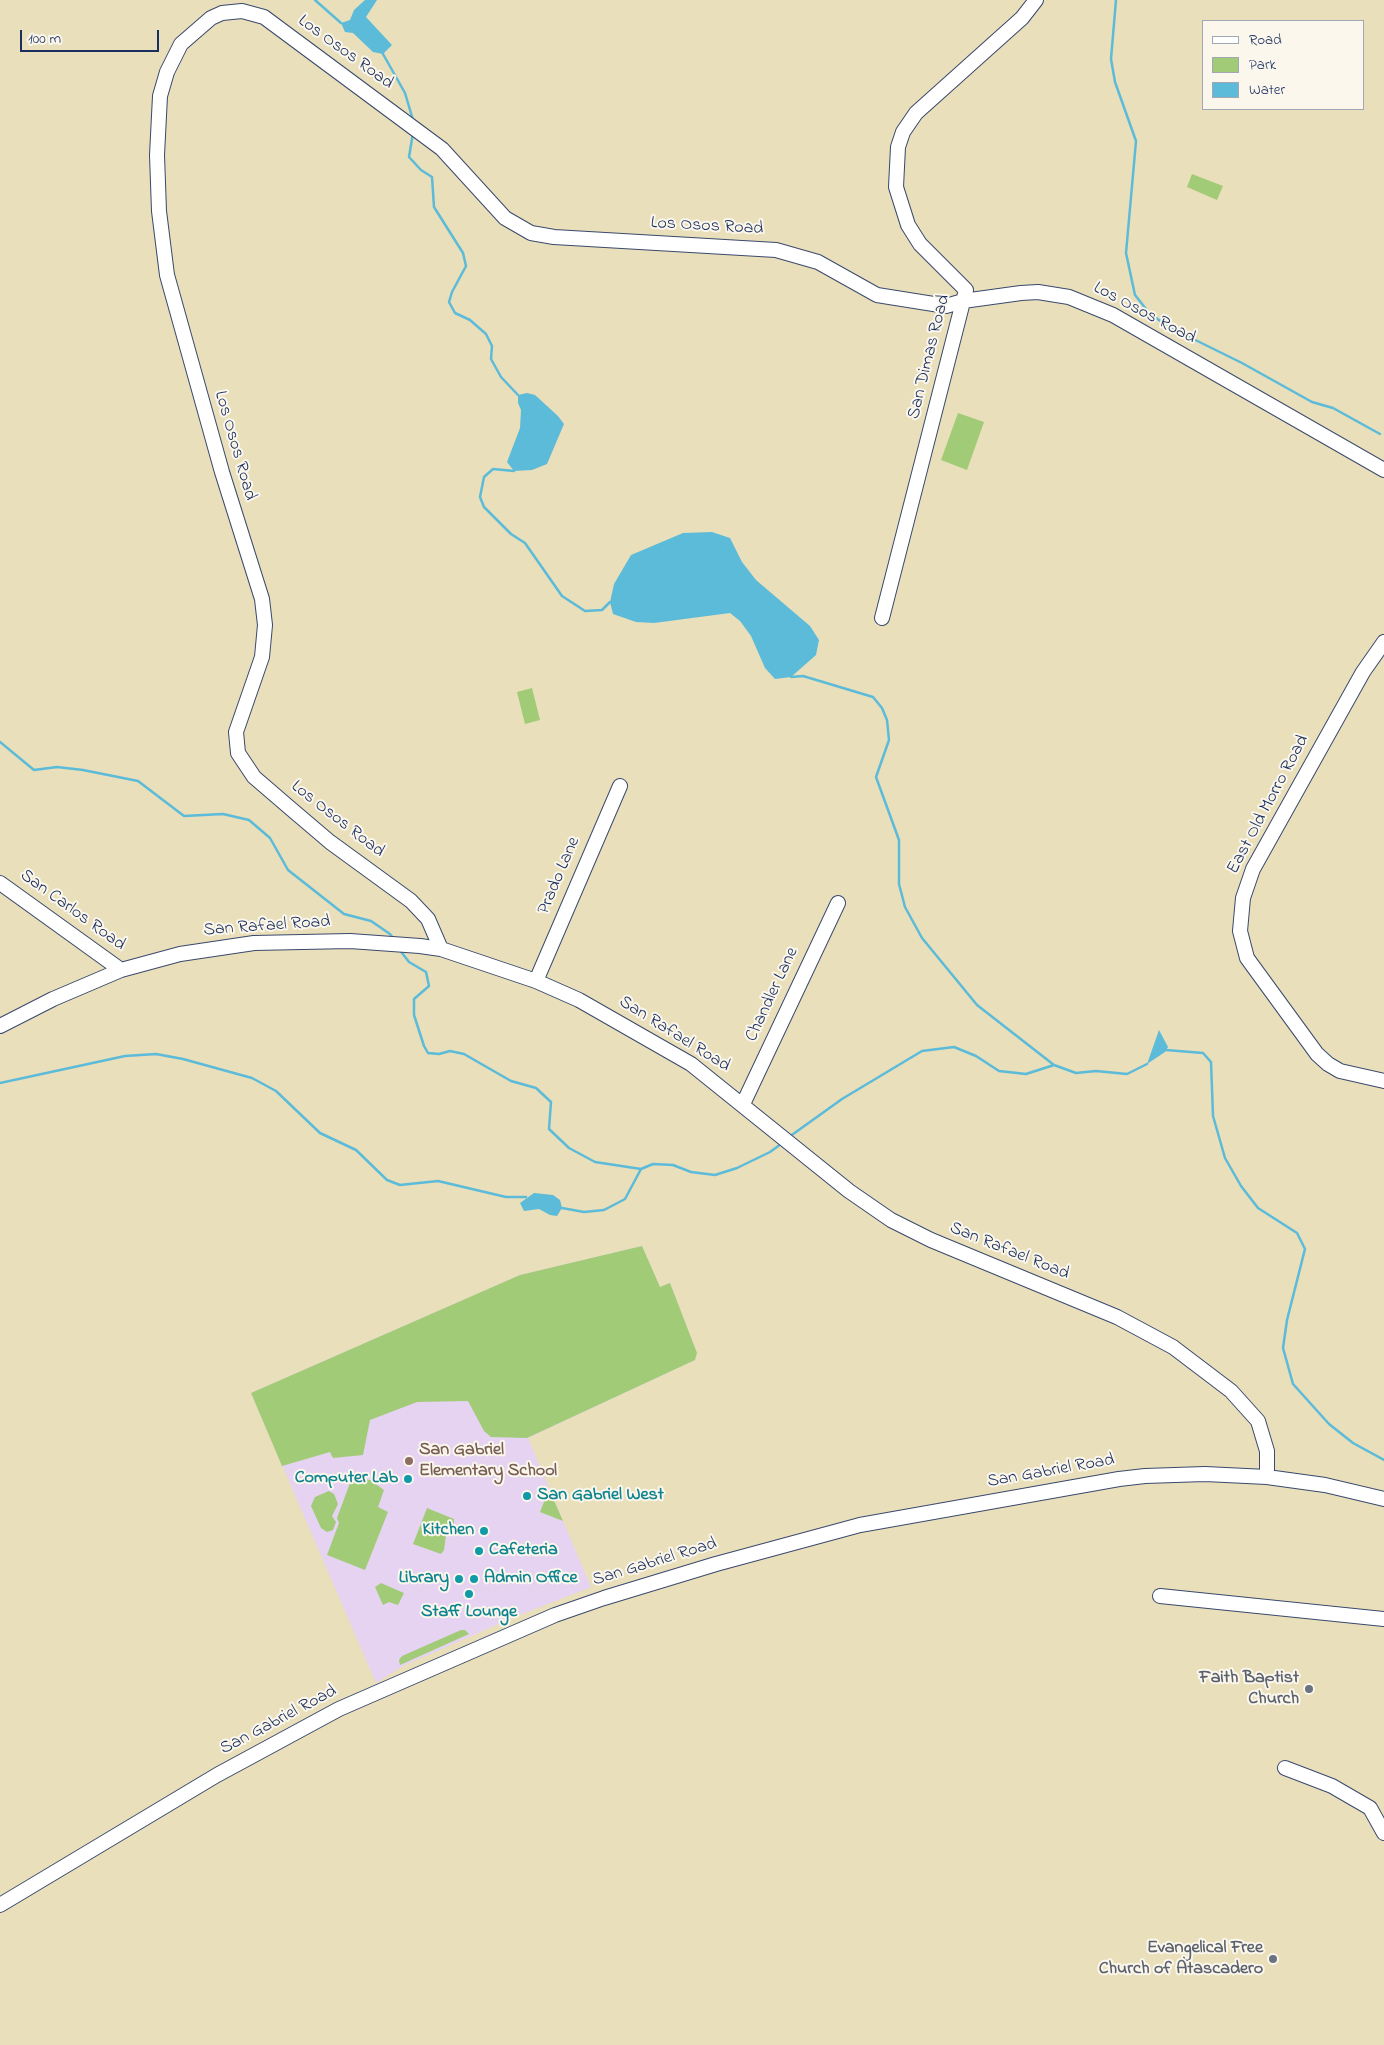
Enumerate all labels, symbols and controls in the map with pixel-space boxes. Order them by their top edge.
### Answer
street label: Los Osos Road [293,11,397,95]
scale bar [22,20,161,52]
legend [1202,20,1364,110]
text: 100 m [28,28,61,50]
text: Road [1249,29,1282,51]
text: Park [1249,54,1276,76]
text: Water [1249,79,1285,101]
street label: Los Osos Road [650,213,764,241]
street label: Los Osos Road [1089,278,1199,350]
street label: San Dimas Road [904,292,956,422]
street label: Los Osos Road [208,389,260,503]
street label: East Old Morro Road [1223,732,1315,878]
street label: Los Osos Road [286,777,388,863]
street label: Prado Lane [534,834,586,918]
street label: San Carlos Road [15,866,129,956]
street label: San Rafael Road [203,912,331,942]
street label: Chandler Lane [742,944,804,1046]
street label: San Rafael Road [614,992,734,1078]
street label: San Rafael Road [946,1218,1072,1286]
place label: San Gabriel Elementary School [419,1440,557,1482]
street label: San Gabriel Road [986,1450,1116,1494]
marker: San Gabriel Elementary School [403,1455,415,1467]
place label: Computer Lab [295,1468,398,1490]
marker: Computer Lab [402,1473,414,1485]
place label: San Gabriel West [537,1485,664,1507]
marker: San Gabriel West [521,1490,533,1502]
place label: Kitchen [423,1520,474,1542]
marker: Kitchen [478,1525,490,1537]
street label: San Gabriel Road [590,1534,720,1592]
place label: Cafeteria [489,1540,558,1562]
marker: Cafeteria [473,1545,485,1557]
place label: Library [399,1568,449,1590]
place label: Admin Office [484,1568,577,1590]
marker: Library [453,1573,465,1585]
marker: Admin Office [468,1573,480,1585]
marker: Staff Lounge [463,1588,475,1600]
place label: Staff Lounge [421,1602,517,1624]
place label: Faith Baptist Church [1199,1668,1299,1710]
street label: San Gabriel Road [217,1681,341,1761]
marker: Faith Baptist Church [1303,1683,1315,1695]
place label: Evangelical Free Church of Atascadero [1099,1938,1263,1980]
marker: Evangelical Free Church of Atascadero [1267,1953,1279,1965]

